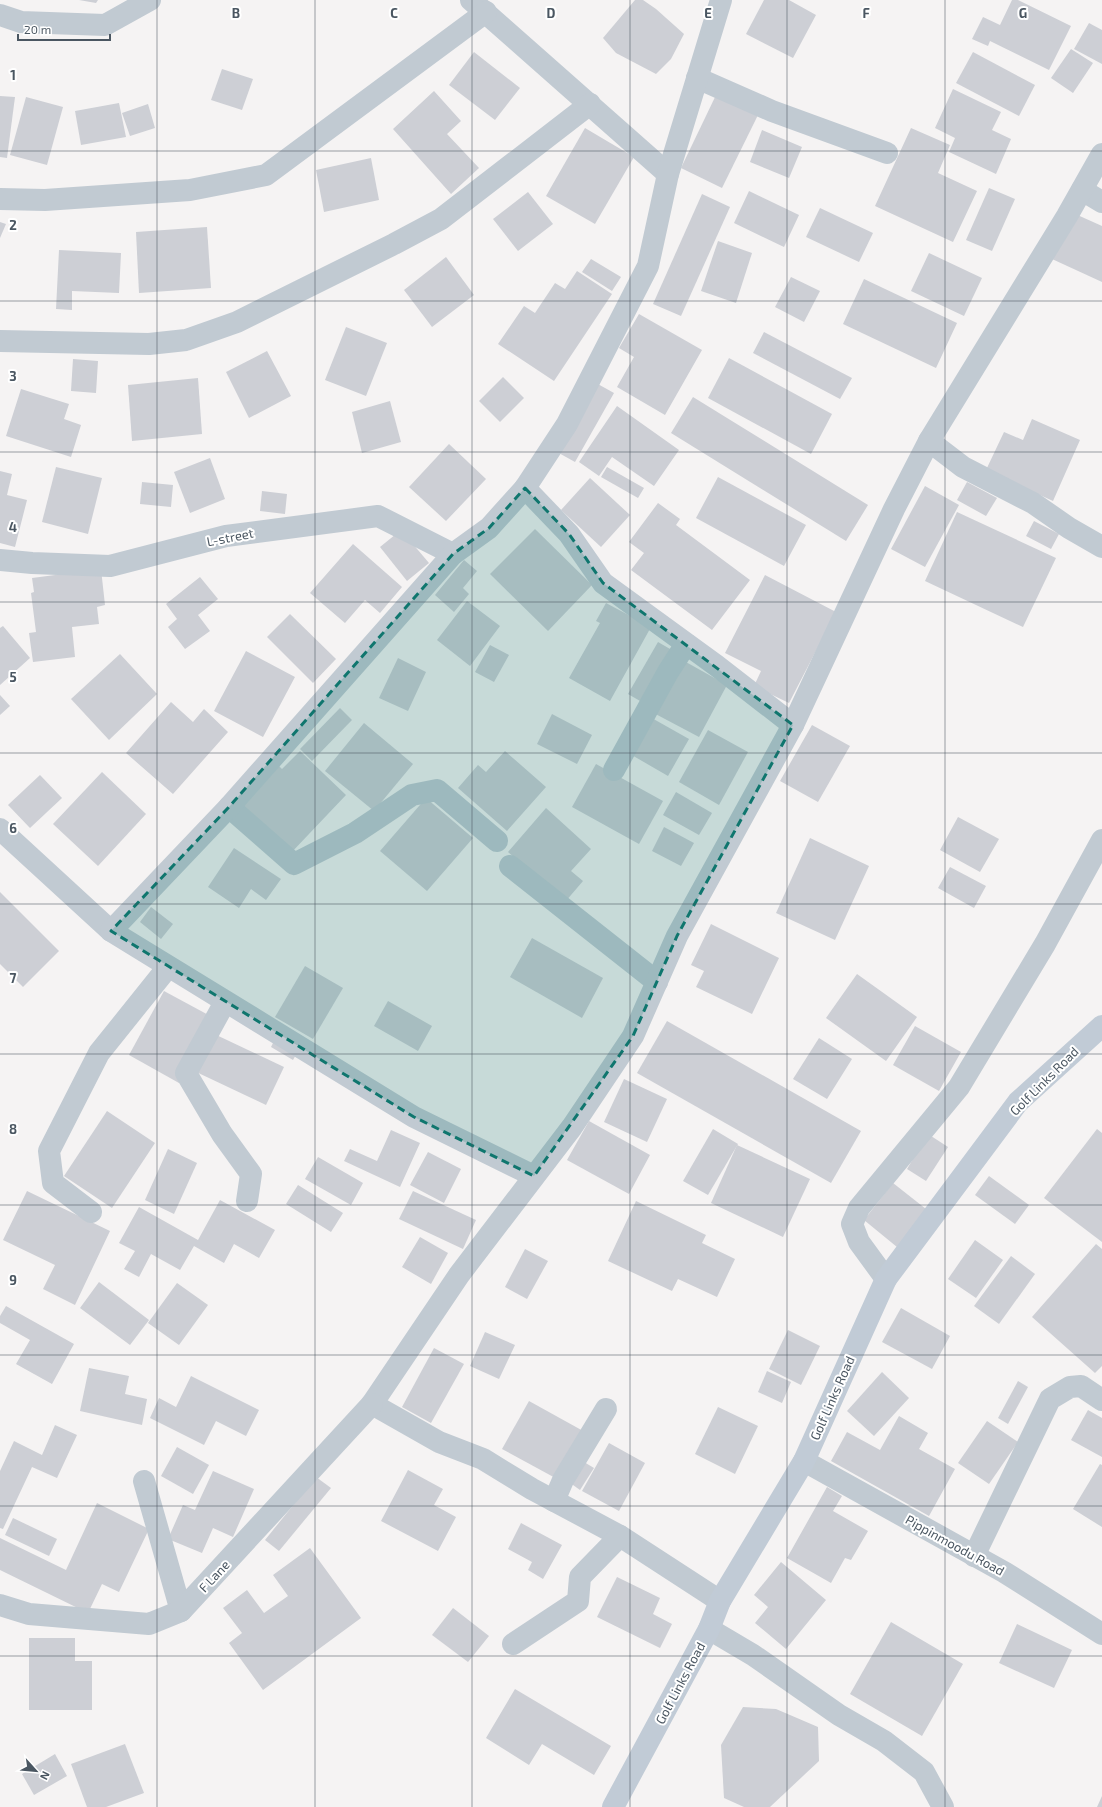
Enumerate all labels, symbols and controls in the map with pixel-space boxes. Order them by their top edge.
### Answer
text: B [232,5,240,21]
text: C [390,5,398,21]
text: D [547,5,556,21]
text: E [704,5,712,21]
text: F [862,5,870,21]
text: G [1019,5,1027,21]
scale bar [18,16,110,42]
text: 20 m [24,22,51,36]
text: 1 [10,67,16,83]
text: 2 [9,217,17,233]
text: 3 [9,368,17,384]
text: 4 [9,519,17,535]
street label: L-street [205,525,255,549]
text: 5 [9,669,17,685]
text: 6 [9,820,17,836]
text: 7 [10,970,17,986]
street label: Golf Links Road [1006,1043,1082,1119]
text: 8 [9,1121,17,1137]
text: 9 [9,1272,17,1288]
street label: Golf Links Road [806,1353,858,1443]
street label: Pippinmoodu Road [903,1511,1007,1579]
street label: F Lane [195,1557,233,1595]
street label: Golf Links Road [652,1639,708,1727]
north arrow [16,1751,56,1791]
text: N [38,1769,53,1782]

